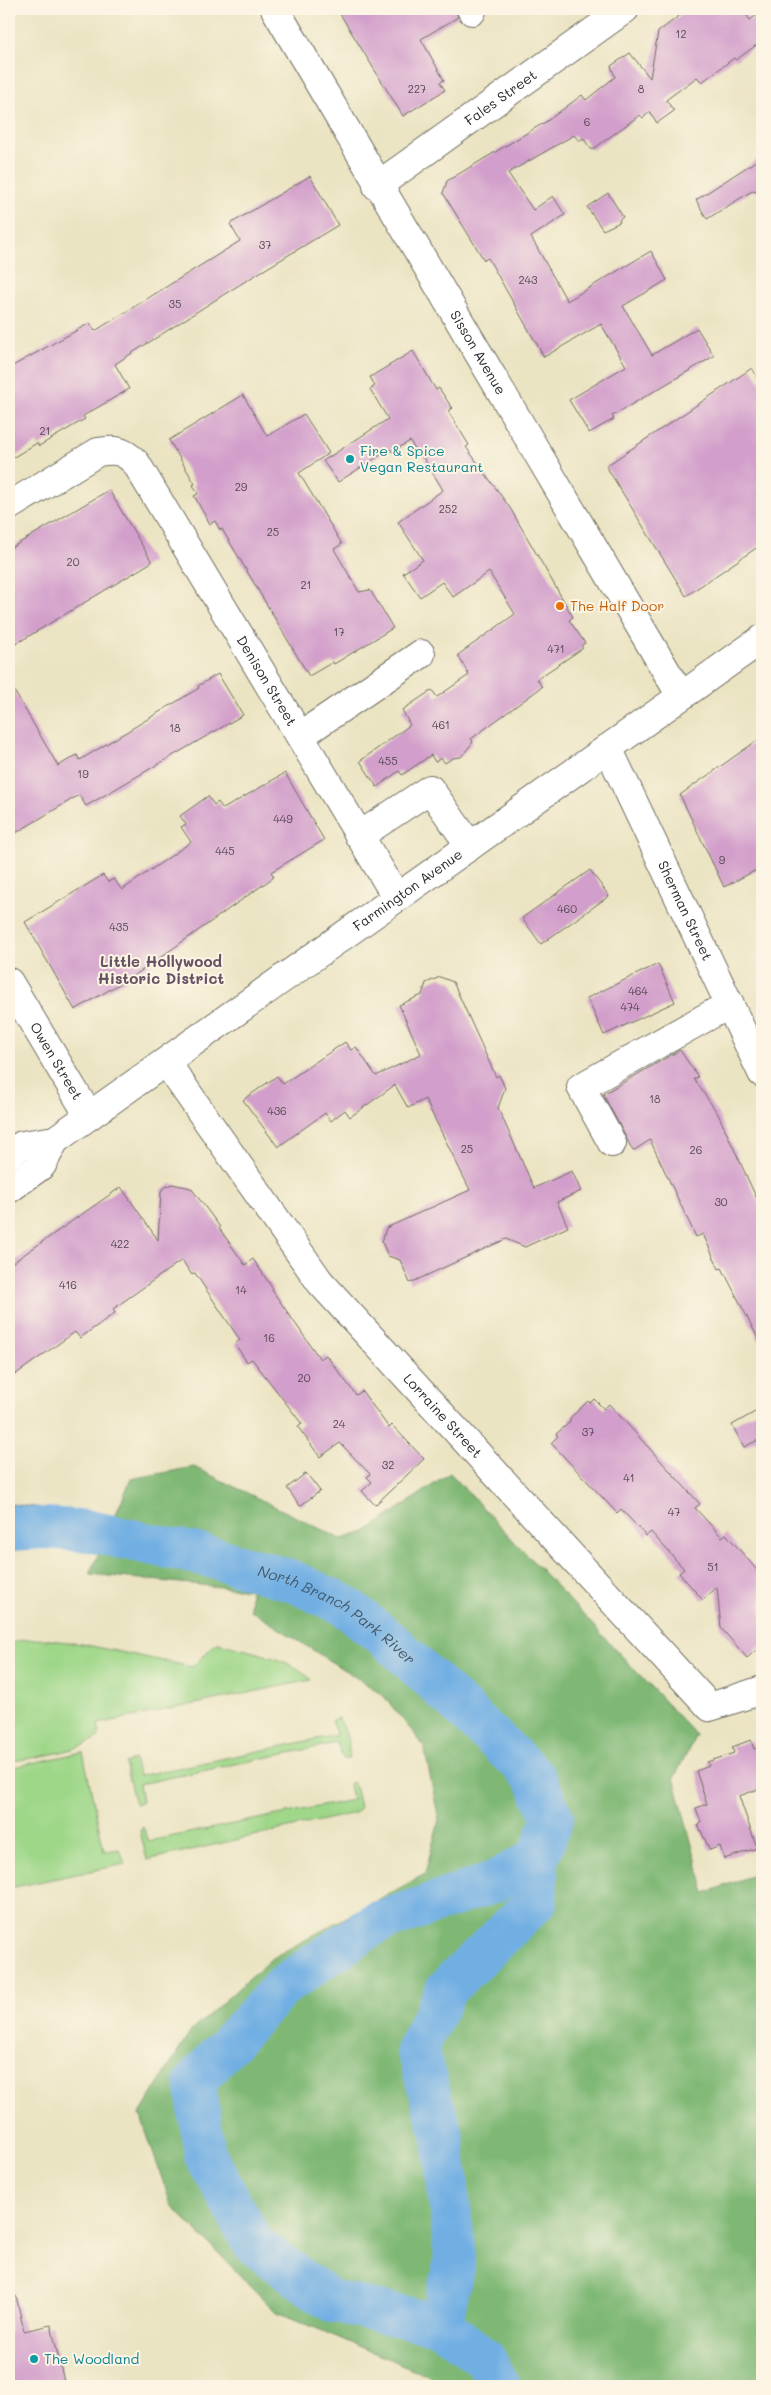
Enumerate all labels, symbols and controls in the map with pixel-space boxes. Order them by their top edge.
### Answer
house number: 12 [675,26,687,41]
street label: Fales Street [460,65,540,130]
house number: 227 [408,81,426,96]
house number: 8 [638,81,645,96]
house number: 6 [584,114,590,129]
house number: 37 [259,237,271,252]
house number: 243 [518,272,538,287]
house number: 35 [169,296,181,311]
street label: Sisson Avenue [446,307,511,398]
house number: 21 [39,423,51,438]
place label: Fire & Spice Vegan Restaurant [360,441,483,476]
marker: Fire & Spice Vegan Restaurant [344,453,356,465]
house number: 29 [235,479,248,494]
house number: 252 [439,501,457,516]
house number: 25 [267,524,279,539]
house number: 20 [67,554,80,569]
house number: 21 [300,577,312,592]
place label: The Half Door [570,596,664,615]
marker: The Half Door [554,600,566,612]
house number: 17 [333,624,345,639]
street label: Denison Street [233,632,302,729]
house number: 471 [547,641,565,656]
house number: 461 [432,717,450,732]
house number: 18 [169,720,181,735]
house number: 455 [378,753,398,768]
house number: 19 [77,766,89,781]
house number: 449 [273,811,293,826]
house number: 445 [215,843,235,858]
street label: Farmington Avenue [349,844,466,935]
house number: 9 [719,852,726,867]
street label: Sherman Street [654,857,717,963]
house number: 460 [557,901,577,916]
house number: 435 [109,919,129,934]
district label: Little Hollywood Historic District [98,951,224,988]
house number: 464 [628,983,648,998]
house number: 474 [620,999,640,1014]
street label: Owen Street [26,1018,87,1103]
house number: 18 [649,1091,661,1106]
house number: 436 [267,1103,287,1118]
house number: 25 [461,1141,473,1156]
house number: 26 [690,1142,702,1157]
house number: 30 [714,1194,728,1209]
house number: 422 [111,1236,129,1251]
house number: 416 [59,1277,77,1292]
house number: 14 [235,1282,247,1297]
house number: 16 [263,1330,275,1345]
street label: Lorraine Street [399,1369,487,1462]
house number: 20 [298,1370,311,1385]
house number: 24 [333,1416,346,1431]
house number: 37 [582,1424,594,1439]
house number: 32 [382,1457,394,1472]
house number: 41 [623,1470,635,1485]
house number: 47 [668,1504,680,1519]
house number: 51 [707,1559,719,1574]
water label: North Branch Park River [256,1560,420,1669]
place label: The Woodland [44,2349,140,2368]
marker: The Woodland [28,2353,40,2365]

